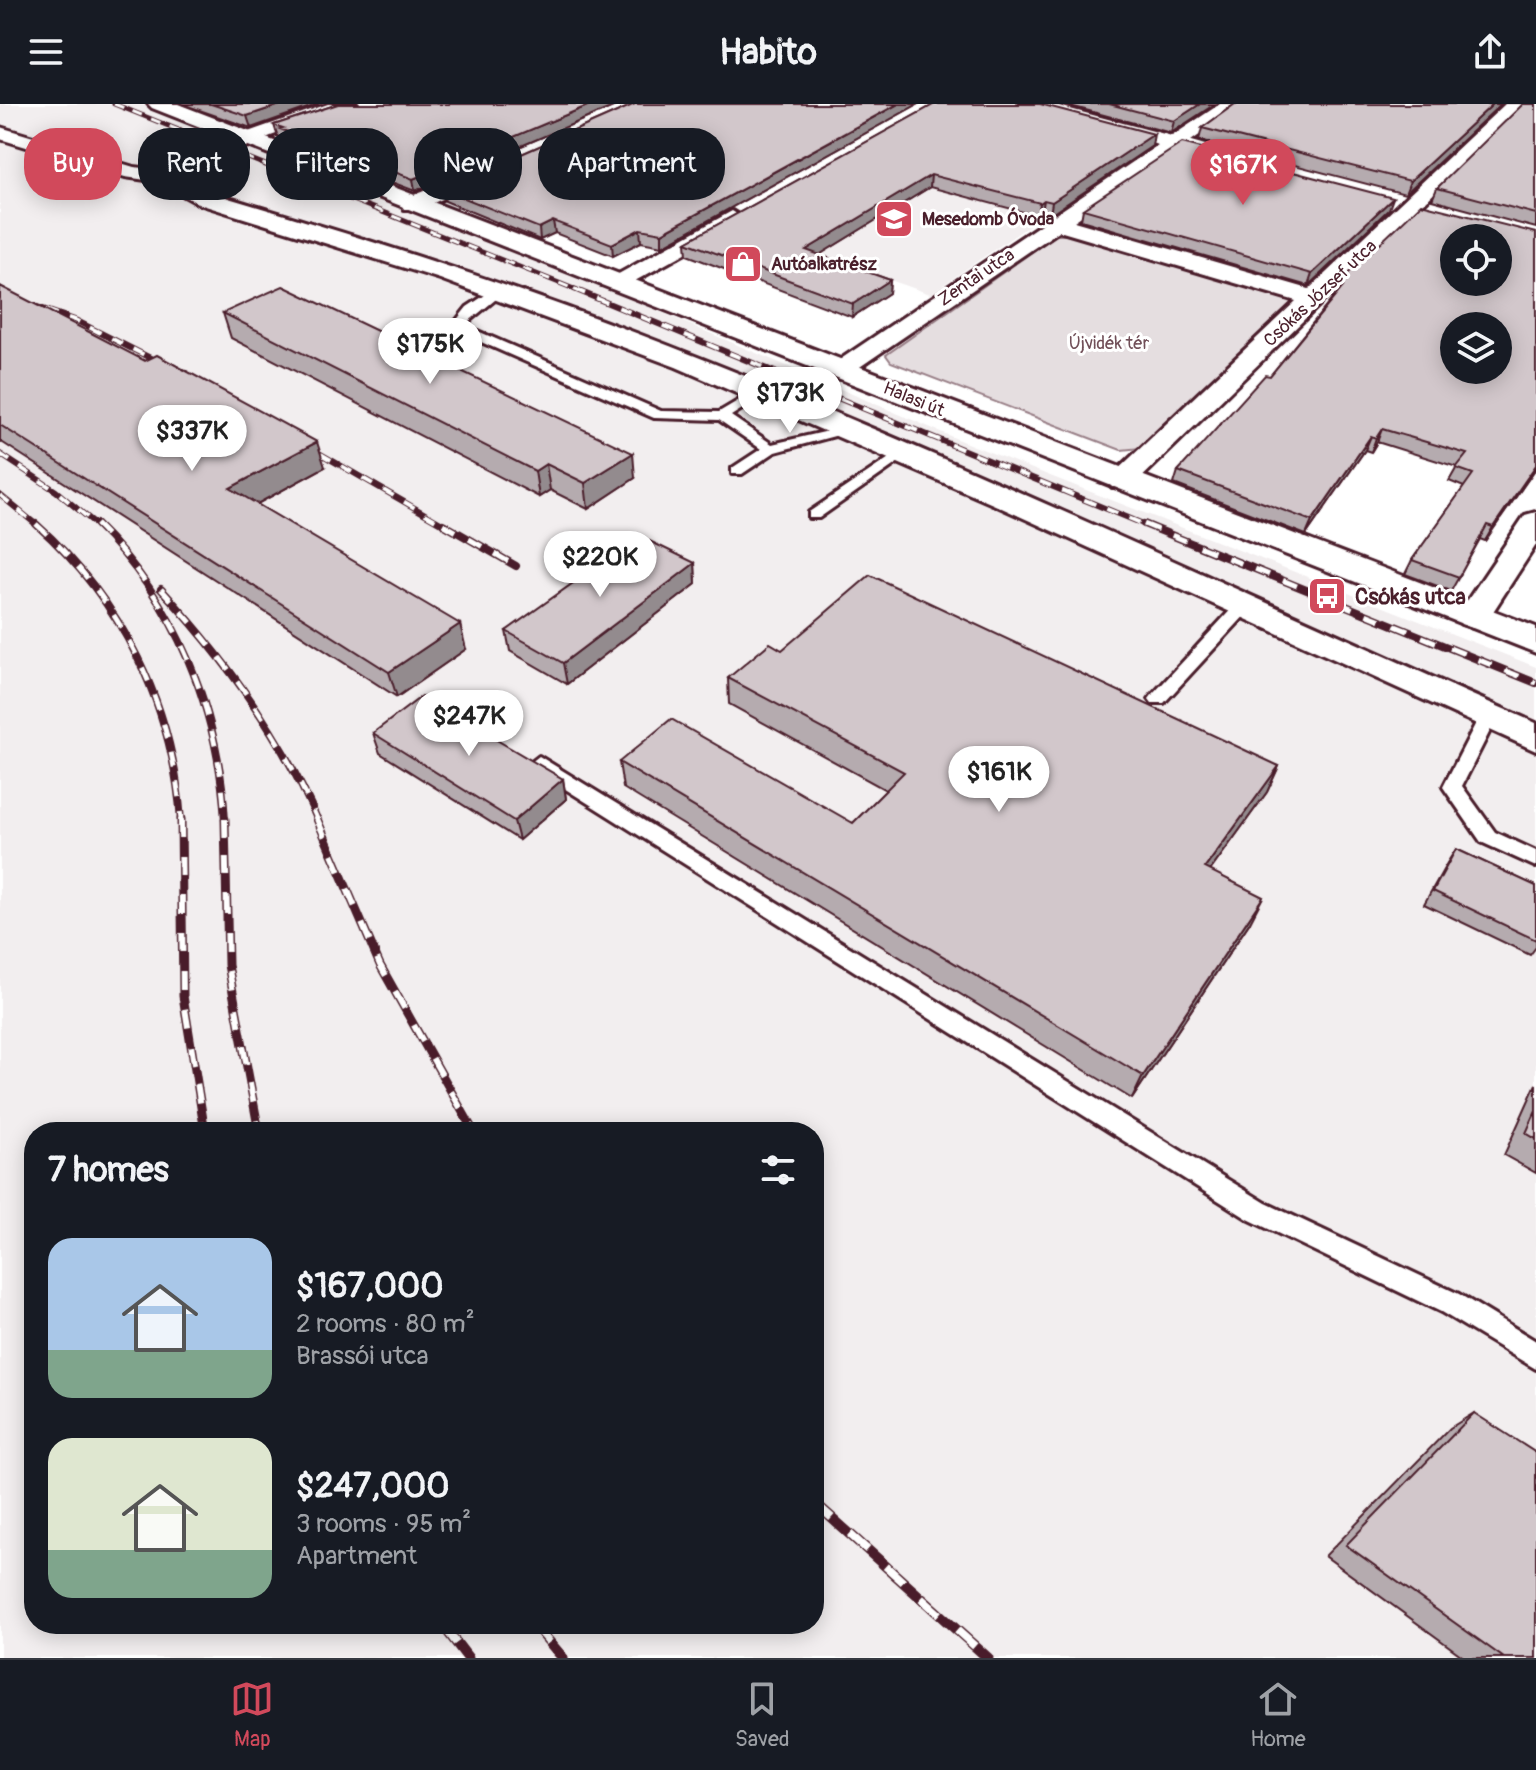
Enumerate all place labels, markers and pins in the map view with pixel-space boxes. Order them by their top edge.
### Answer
pin: $167K [1187,139,1299,207]
school or university icon: Mesedomb Óvoda [873,198,915,240]
place label: Mesedomb Óvoda [922,207,1055,231]
shop icon: Autóalkatrész [722,243,764,285]
place label: Autóalkatrész [771,253,877,276]
pin: $175K [374,318,486,386]
pin: $173K [734,367,846,435]
pin: $337K [136,405,248,473]
pin: $220K [544,531,656,599]
bus stop icon: Csókás utca [1306,575,1348,617]
place label: Csókás utca [1355,583,1466,611]
pin: $247K [413,690,525,758]
pin: $161K [943,746,1055,814]

